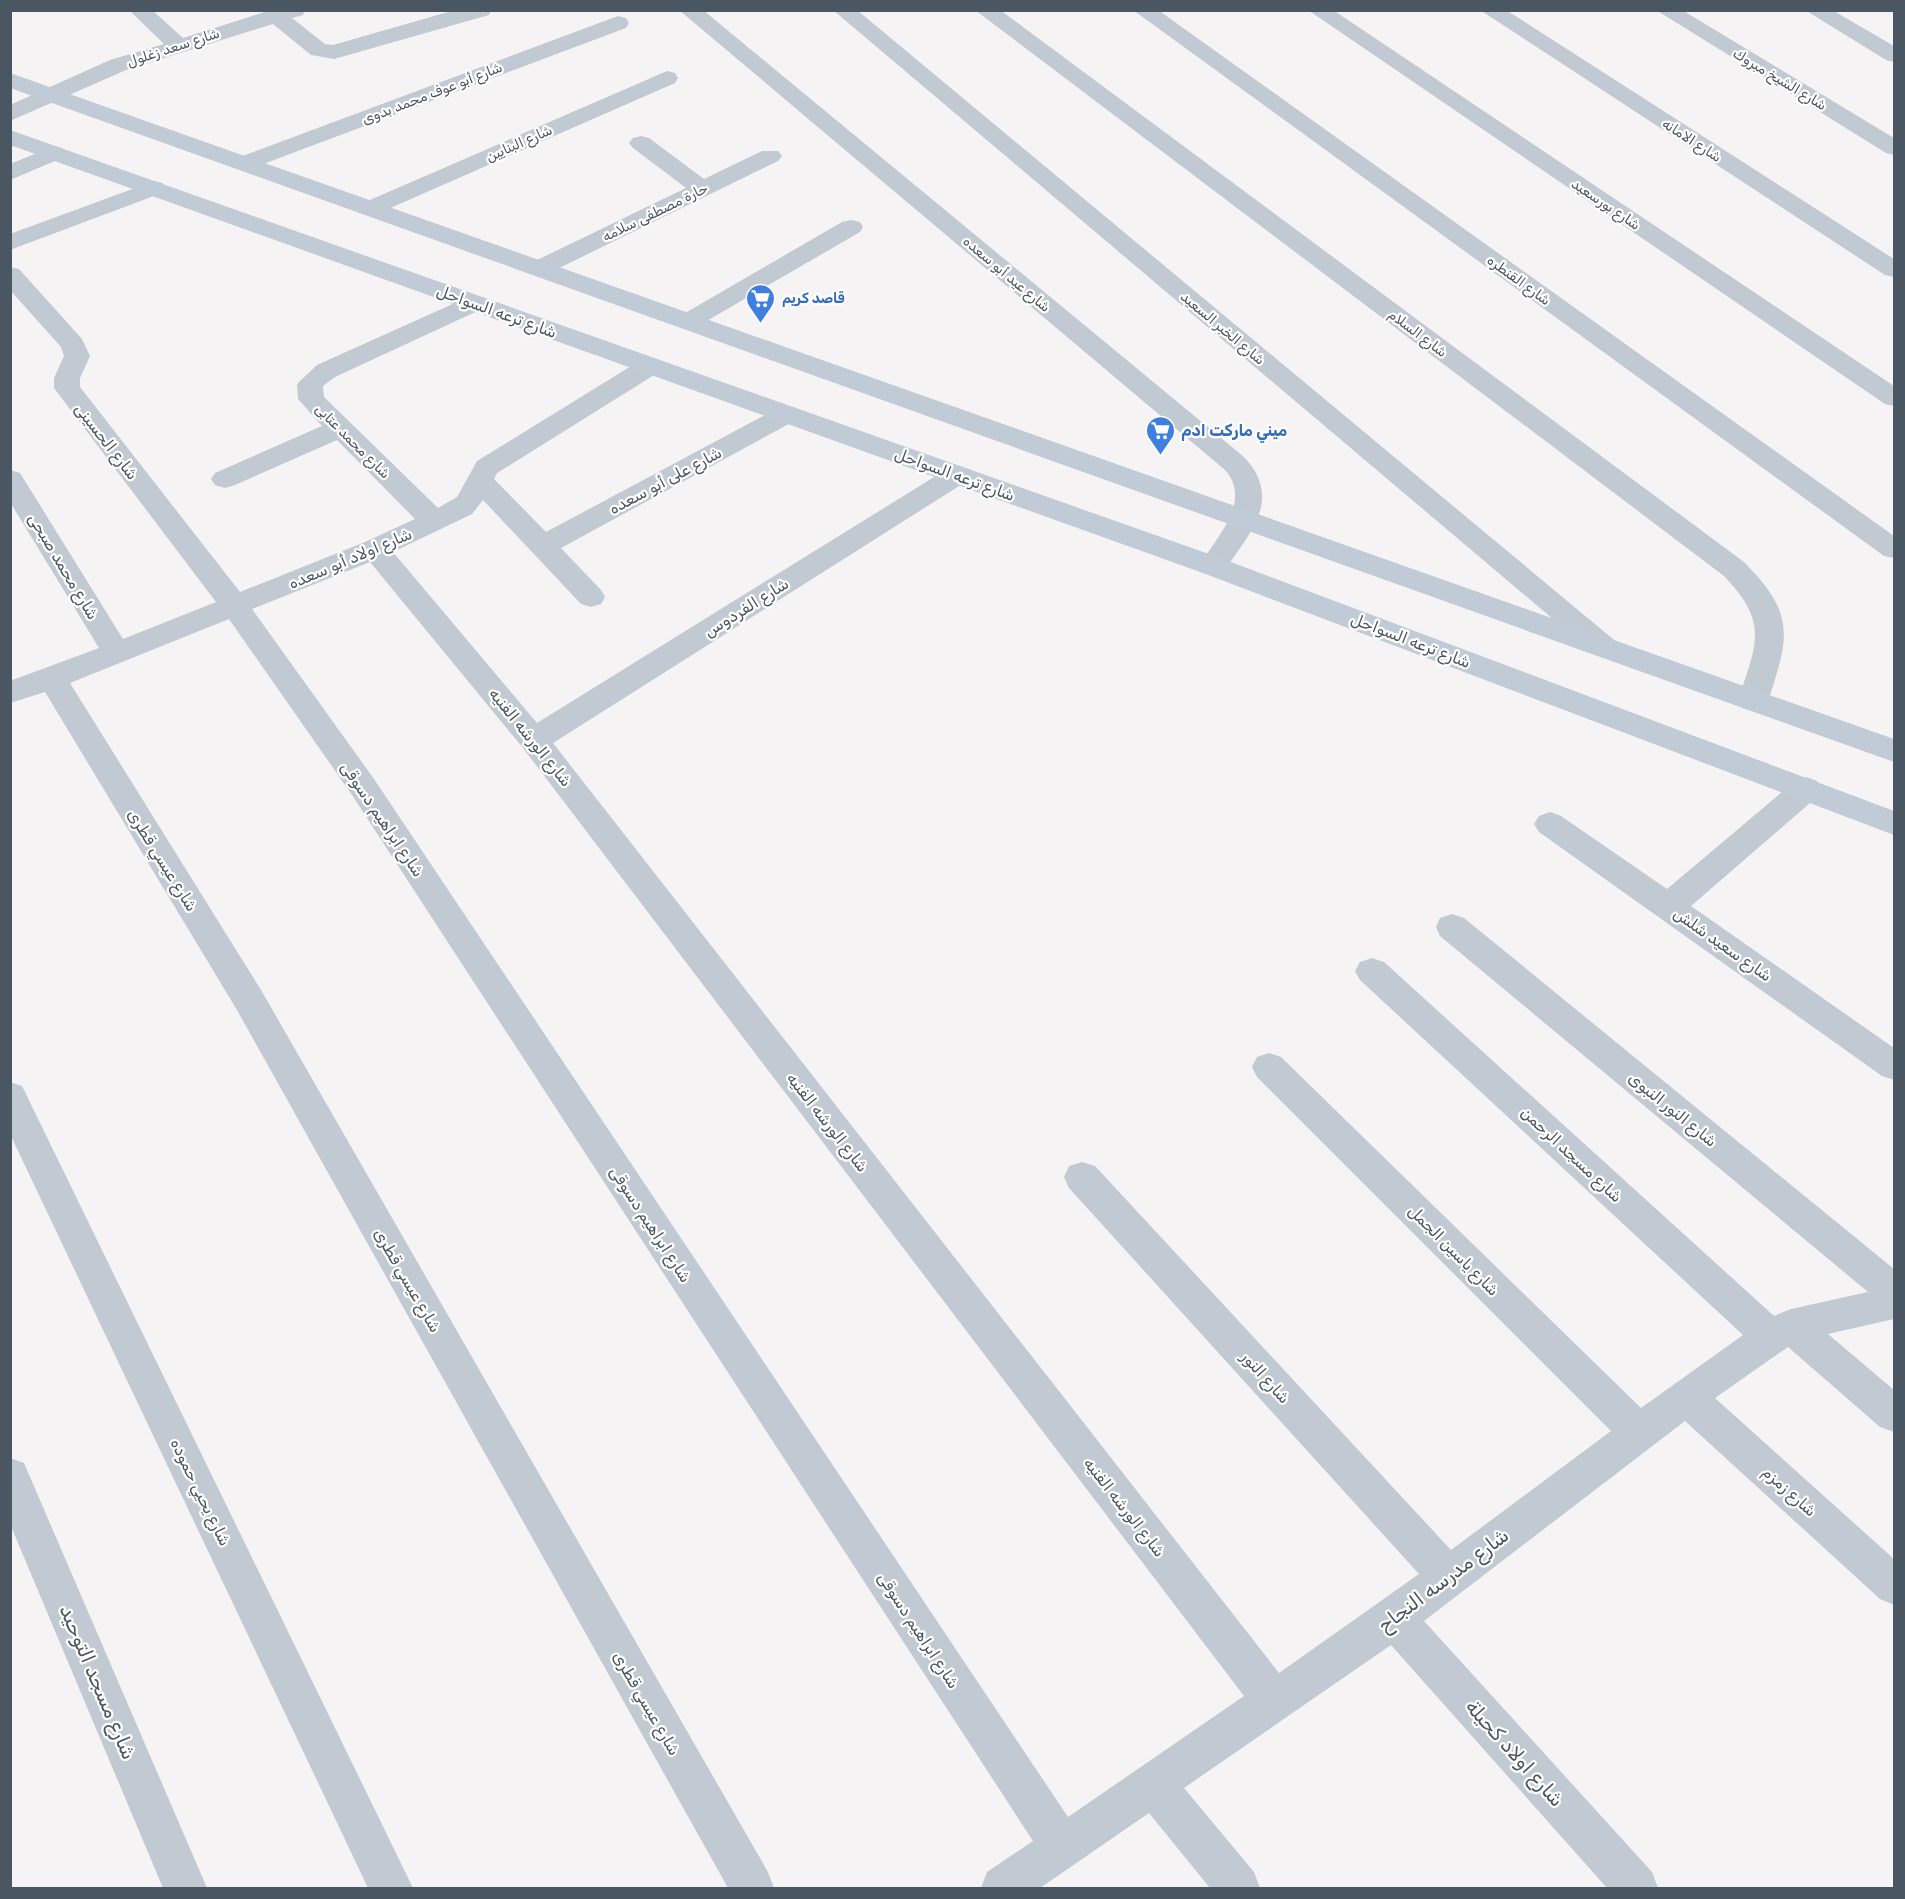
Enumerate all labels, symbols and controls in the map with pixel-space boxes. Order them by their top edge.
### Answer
street label: شارع سعد زغلول [125,24,222,72]
street label: شارع الشيخ مبروك [1729,45,1830,116]
street label: شارع أبو عوف محمد بدوى [360,59,506,130]
street label: شارع الامانه [1658,115,1724,167]
street label: شارع البنايين [484,121,556,167]
street label: شارع بورسعيد [1567,175,1643,235]
street label: حارة مصطفى سلامه [600,179,711,245]
street label: شارع عيد أبو سعده [958,233,1054,317]
street label: شارع القنطره [1482,252,1554,311]
street label: شارع ترعه السواحل [434,281,559,344]
supermarket icon: قاصد كريم [745,282,777,324]
street label: شارع الخبر السعيد [1176,288,1268,370]
place label: قاصد كريم [782,290,845,307]
street label: شارع السلام [1384,306,1450,362]
street label: شارع الحسينى [69,399,142,485]
street label: شارع محمد عتابى [310,400,394,484]
supermarket icon: ميني ماركت ادم [1144,414,1176,456]
place label: ميني ماركت ادم [1181,421,1287,443]
street label: شارع على أبو سعده [606,443,726,520]
street label: شارع ترعه السواحل [892,444,1017,507]
street label: شارع محمد صبحى [23,510,103,624]
street label: شارع اولاد أبو سعده [286,524,415,595]
street label: شارع الفردوس [700,574,793,643]
street label: شارع ترعه السواحل [1348,609,1473,674]
street label: شارع الورشه الفنيه [484,684,576,791]
street label: شارع ابراهيم دسوقى [335,758,428,882]
street label: شارع عيسي قطرى [121,806,202,916]
street label: شارع سعيد شلش [1669,903,1776,987]
street label: شارع النور النبوى [1623,1068,1721,1152]
street label: شارع الورشه الفنيه [781,1069,872,1177]
street label: شارع مسجد الرحمن [1516,1103,1626,1208]
street label: شارع ابراهيم دسوقى [604,1163,695,1287]
street label: شارع ياسين الجمل [1403,1201,1503,1301]
street label: شارع عيسي قطرى [368,1225,445,1337]
street label: شارع النور [1235,1347,1294,1409]
street label: شارع يحيي حموده [164,1435,235,1550]
street label: شارع الورشه الفنيه [1078,1454,1169,1562]
street label: شارع زمزم [1758,1462,1820,1522]
street label: شارع مدرسه النجاح [1373,1523,1514,1639]
street label: شارع ابراهيم دسوقى [872,1569,963,1693]
street label: شارع مسجد التوحيد [53,1601,141,1764]
street label: شارع عيسي قطرى [607,1648,684,1760]
street label: شارع اولاد كحيلة [1459,1695,1569,1813]

